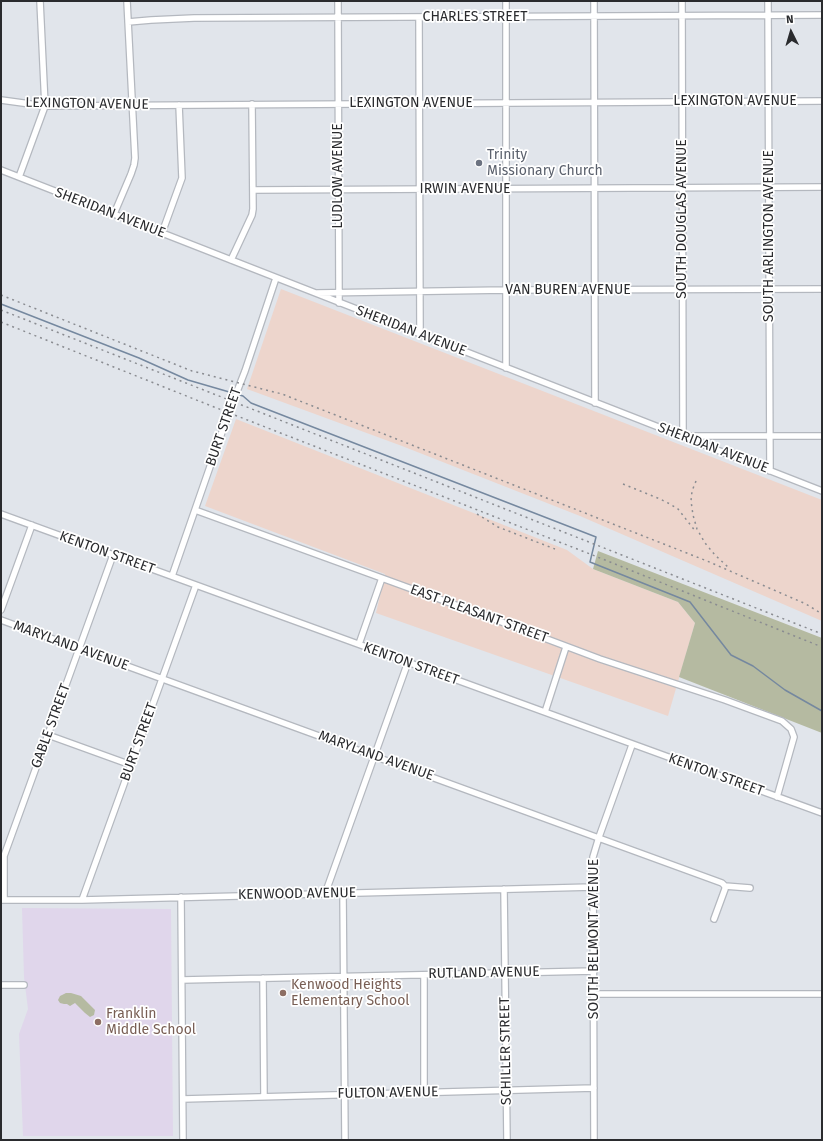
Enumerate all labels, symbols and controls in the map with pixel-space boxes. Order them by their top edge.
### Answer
street label: CHARLES STREET [423,9,527,25]
north arrow [771,12,811,52]
text: N [786,13,794,26]
street label: LEXINGTON AVENUE [673,93,797,109]
street label: LEXINGTON AVENUE [25,95,149,113]
street label: LEXINGTON AVENUE [349,95,473,111]
street label: LUDLOW AVENUE [330,123,346,229]
street label: SOUTH DOUGLAS AVENUE [674,139,690,299]
place label: Trinity Missionary Church [487,147,603,180]
street label: SOUTH ARLINGTON AVENUE [761,150,777,322]
marker: Trinity Missionary Church [474,158,484,168]
street label: IRWIN AVENUE [420,181,510,197]
street label: SHERIDAN AVENUE [52,184,168,242]
street label: VAN BUREN AVENUE [505,282,631,298]
street label: SHERIDAN AVENUE [353,302,469,360]
street label: BURT STREET [203,385,245,469]
street label: SHERIDAN AVENUE [655,419,771,477]
street label: KENTON STREET [57,528,157,578]
street label: EAST PLEASANT STREET [408,581,550,647]
street label: MARYLAND AVENUE [11,617,131,675]
street label: KENTON STREET [361,639,461,689]
street label: GABLE STREET [28,681,74,771]
street label: BURT STREET [117,701,161,783]
street label: MARYLAND AVENUE [316,727,436,785]
street label: KENTON STREET [666,750,766,800]
street label: SOUTH BELMONT AVENUE [586,859,602,1019]
street label: KENWOOD AVENUE [238,885,356,903]
street label: RUTLAND AVENUE [428,964,540,982]
place label: Kenwood Heights Elementary School [291,977,409,1010]
marker: Kenwood Heights Elementary School [278,988,288,998]
street label: SCHILLER STREET [497,997,515,1105]
place label: Franklin Middle School [106,1006,196,1038]
marker: Franklin Middle School [93,1017,103,1027]
street label: FULTON AVENUE [337,1084,439,1102]

